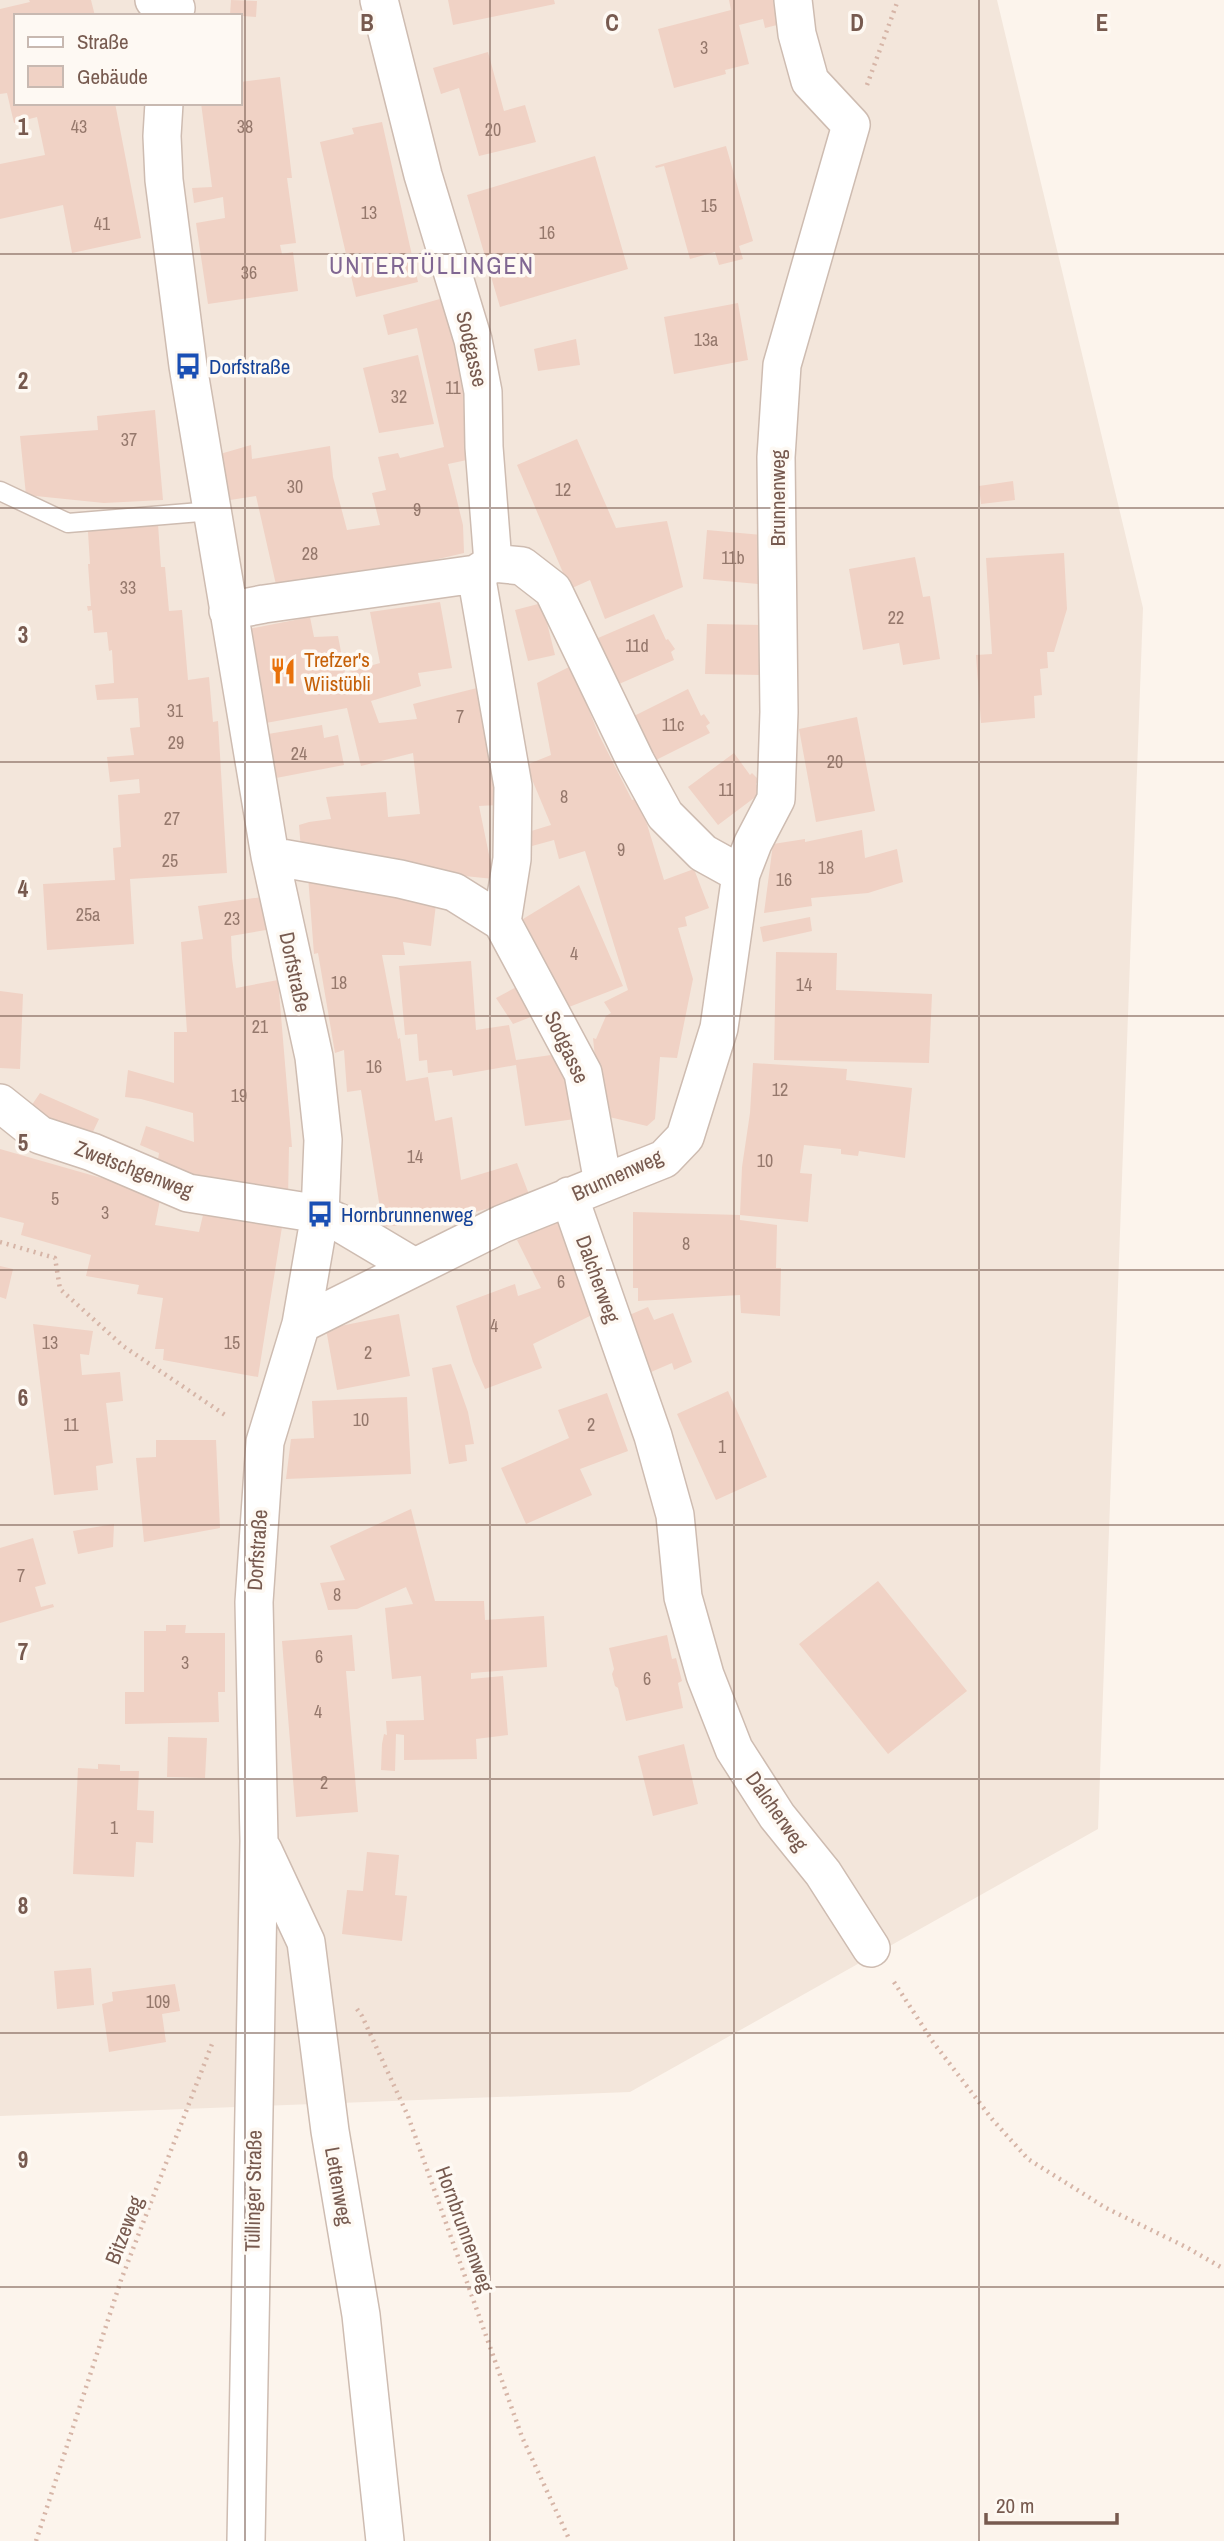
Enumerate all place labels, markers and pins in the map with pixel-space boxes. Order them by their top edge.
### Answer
bus stop icon: Dorfstraße [173,351,203,381]
place label: Dorfstraße [209,352,290,381]
place label: Trefzer's Wiistübli [304,645,371,698]
restaurant icon: Trefzer's Wiistübli [268,656,298,686]
bus stop icon: Hornbrunnenweg [305,1199,335,1229]
place label: Hornbrunnenweg [341,1200,474,1229]

